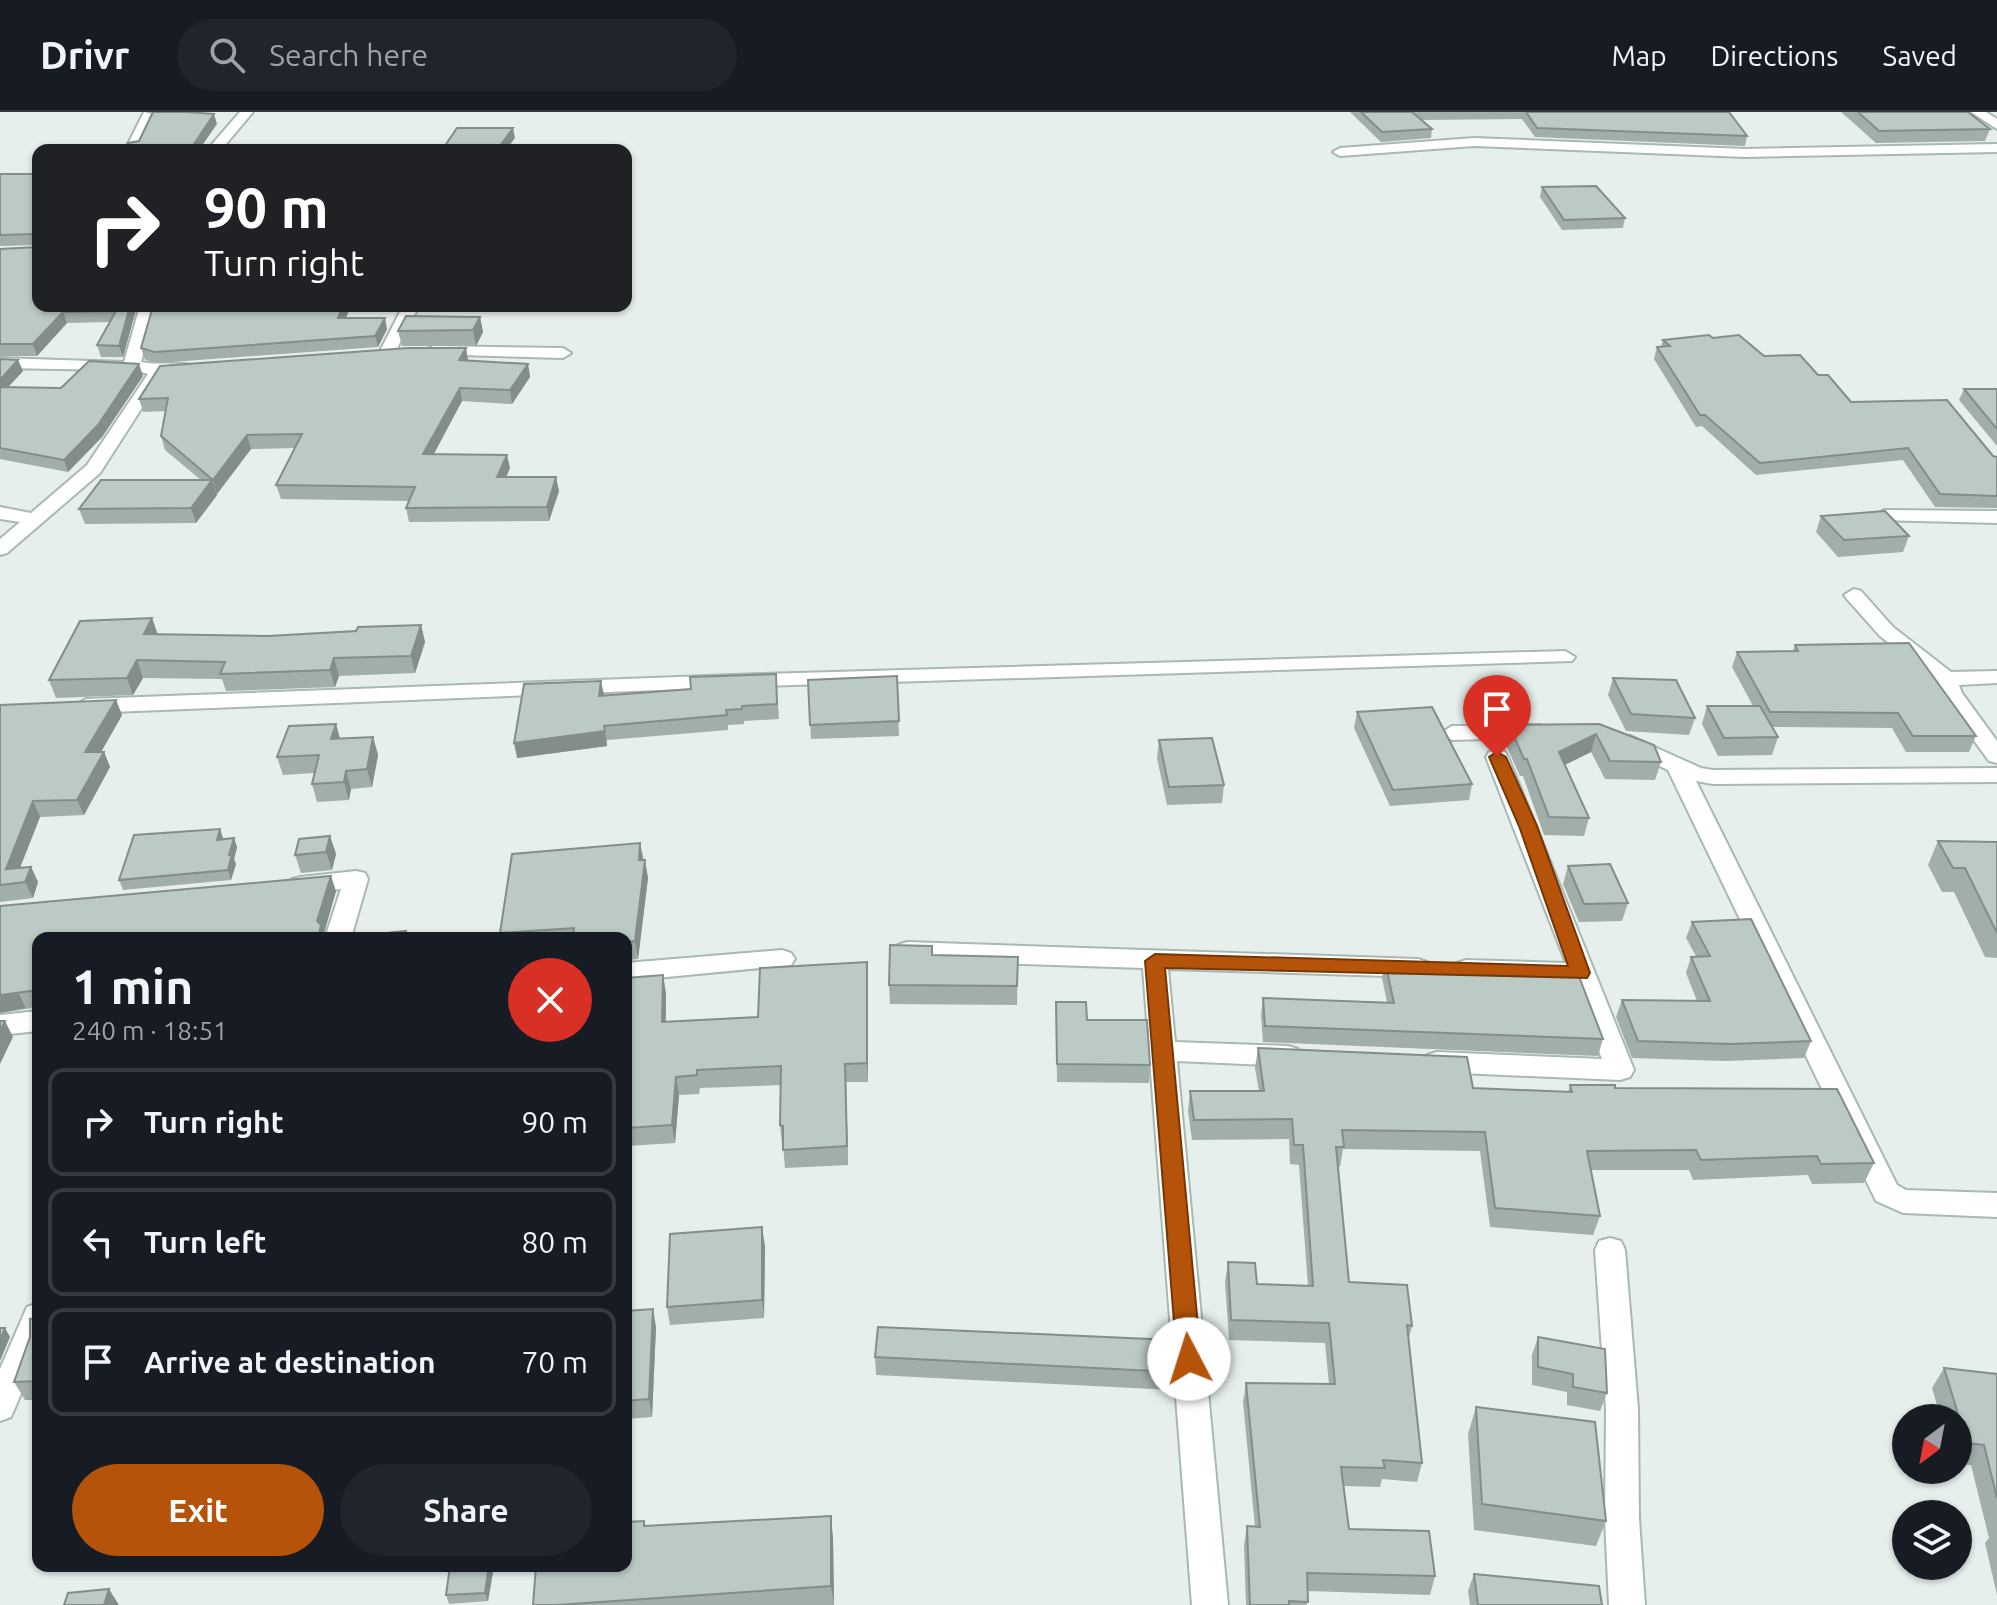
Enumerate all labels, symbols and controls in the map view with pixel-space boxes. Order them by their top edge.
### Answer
search box [177,19,737,91]
icon: search [205,33,249,77]
text: Drivr [40,34,129,76]
text: Search here [269,38,428,72]
text: Map [1611,40,1667,71]
text: Directions [1711,40,1838,71]
text: Saved [1882,40,1957,71]
icon: right [72,176,176,280]
text: 90 m [204,176,329,239]
text: Turn right [204,242,364,283]
pin [1463,675,1531,757]
icon: arrive [1475,687,1519,731]
button: close [508,958,592,1042]
text: 1 min [72,959,193,1013]
text: 240 m · 18:51 [72,1016,228,1045]
icon: right [76,1100,120,1144]
text: Turn right [144,1105,284,1139]
text: 90 m [521,1105,588,1139]
icon: left [76,1220,120,1264]
text: Turn left [144,1225,266,1259]
text: 80 m [521,1225,588,1259]
position arrow [1147,1317,1231,1401]
icon: arrive [76,1340,120,1384]
text: Arrive at destination [144,1345,436,1379]
text: 70 m [521,1345,588,1379]
north arrow [1892,1404,1972,1484]
map controls [1892,1404,1972,1580]
button: Exit [72,1464,324,1556]
button: Share [340,1464,592,1556]
button: layers [1892,1500,1972,1580]

